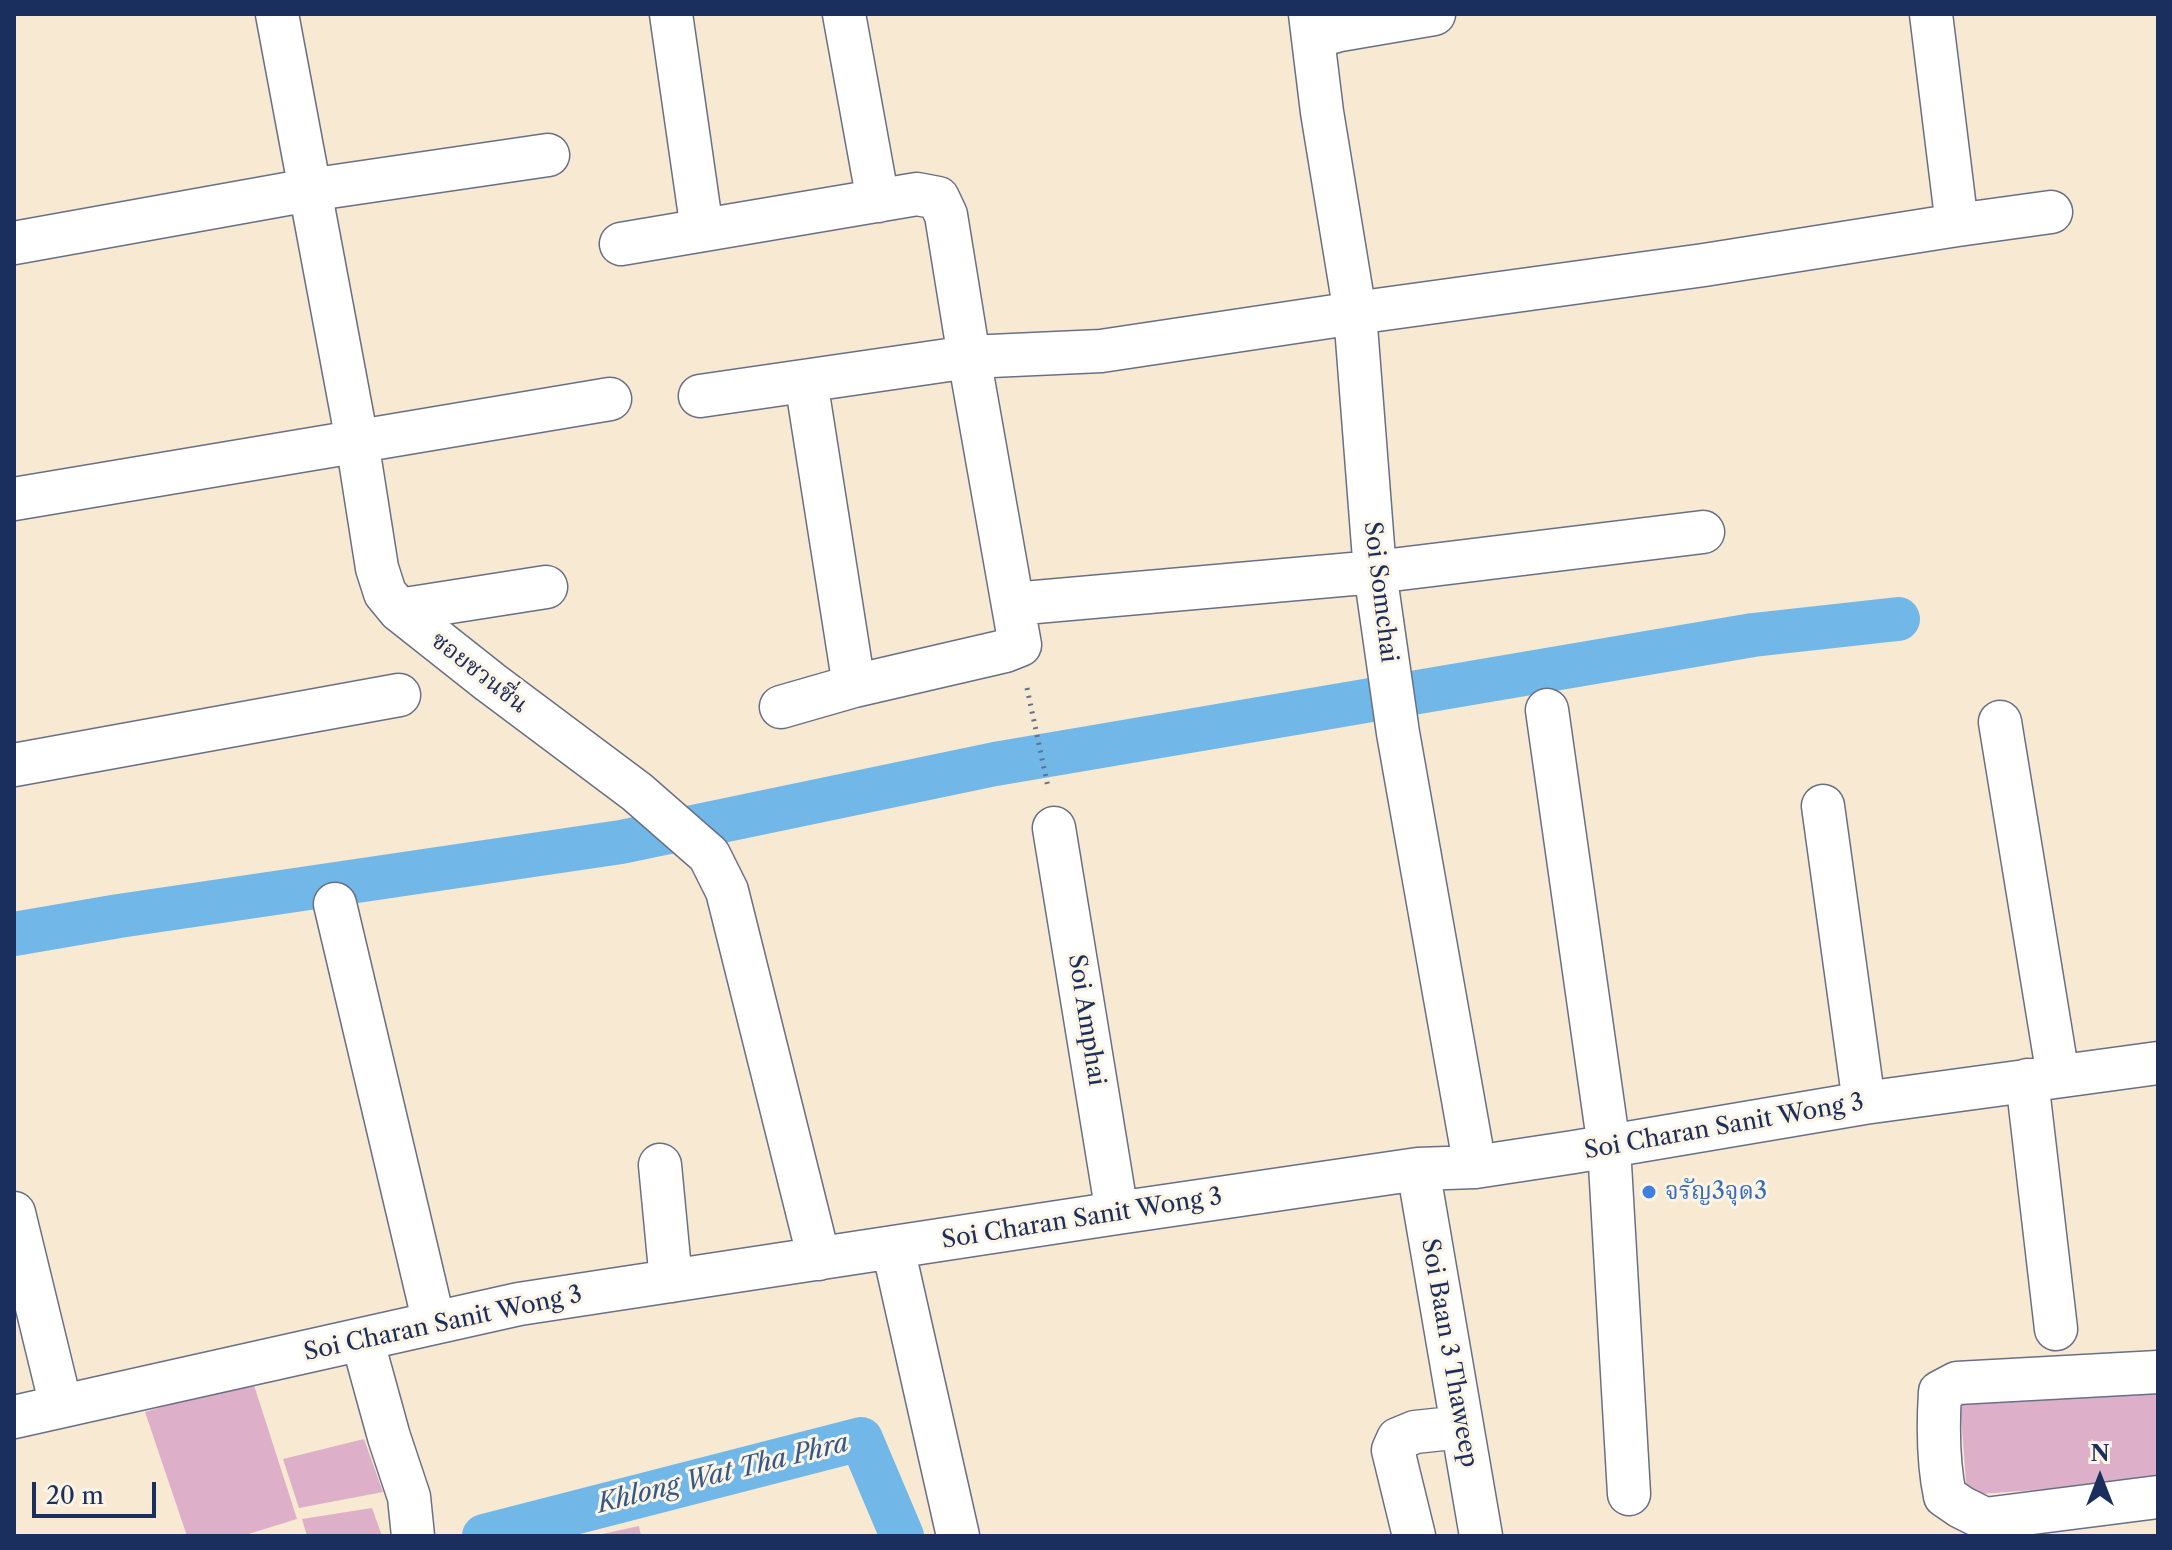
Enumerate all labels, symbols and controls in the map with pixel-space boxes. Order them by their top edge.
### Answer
street label: Soi Somchai [1357,520,1403,664]
street label: ซอยชวนชื่น [425,626,533,720]
street label: Soi Amphai [1061,952,1111,1088]
street label: Soi Charan Sanit Wong 3 [1582,1088,1866,1166]
place label: จรัญ3จุด3 [1665,1178,1767,1206]
street label: Soi Charan Sanit Wong 3 [940,1183,1224,1255]
marker: จรัญ3จุด3 [1640,1183,1658,1201]
street label: Soi Baan 3 Thaweep [1415,1236,1483,1470]
street label: Soi Charan Sanit Wong 3 [301,1280,585,1368]
water label: Khlong Wat Tha Phra [594,1428,852,1520]
north arrow [2060,1438,2140,1518]
text: N [2090,1440,2110,1467]
scale bar [36,1466,160,1516]
text: 20 m [46,1481,104,1510]

